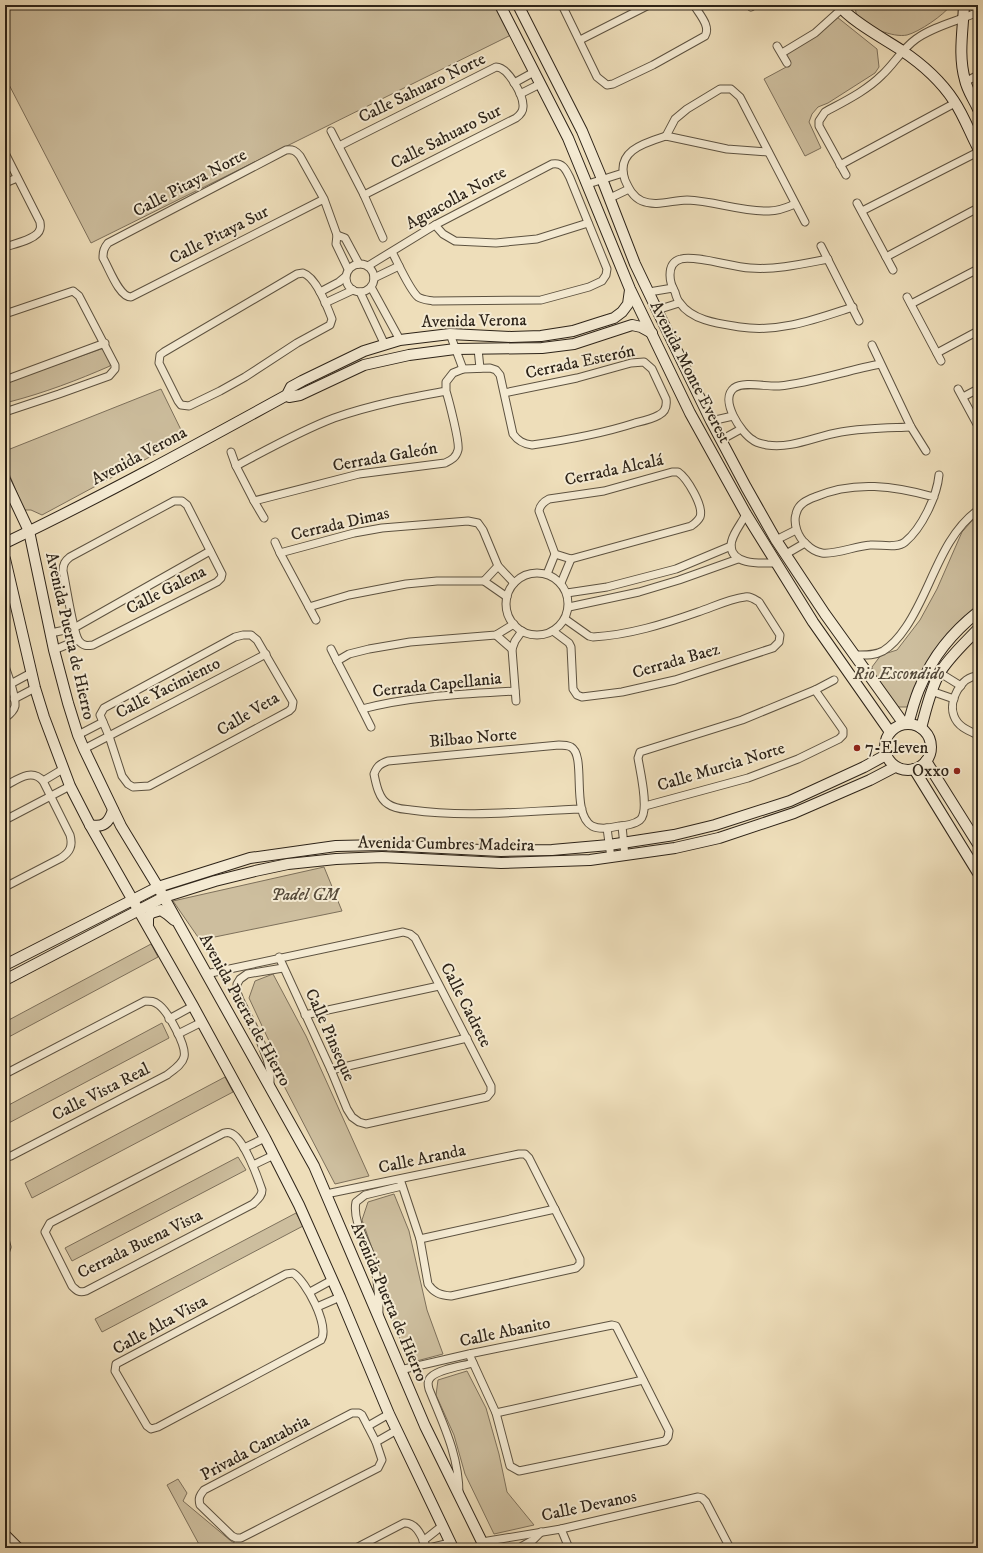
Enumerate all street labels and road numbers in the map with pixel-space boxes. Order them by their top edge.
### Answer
street label: Calle Sahuaro Norte [355,48,489,128]
street label: Calle Sahuaro Sur [387,99,506,174]
street label: Calle Pitaya Norte [129,144,251,222]
street label: Aguacolla Norte [402,161,510,235]
street label: Calle Pitaya Sur [166,200,273,269]
street label: Avenida Monte Everest [645,297,736,447]
street label: Avenida Verona [421,309,528,333]
street label: Cerrada Esterón [523,340,637,384]
street label: Avenida Verona [87,421,191,490]
street label: Cerrada Galeón [331,437,439,477]
street label: Cerrada Alcalá [563,449,666,491]
street label: Cerrada Dimas [289,502,392,546]
street label: Avenida Puerta de Hierro [40,550,100,722]
street label: Calle Galena [122,560,210,619]
street label: Cerrada Baez [630,638,723,684]
street label: Calle Yacimiento [112,652,224,724]
street label: Cerrada Capellania [371,667,503,703]
street label: Calle Veta [213,686,284,741]
street label: Bilbao Norte [428,723,518,753]
street label: Calle Murcia Norte [655,737,787,797]
street label: Avenida Cumbres Madeira [358,831,535,857]
street label: Avenida Puerta de Hierro [194,930,296,1090]
street label: Calle Cadrete [435,959,497,1051]
street label: Calle Pinseque [300,985,360,1085]
street label: Calle Vista Real [48,1058,154,1126]
street label: Calle Aranda [377,1139,468,1179]
street label: Cerrada Buena Vista [74,1204,207,1284]
street label: Avenida Puerta de Hierro [345,1219,433,1385]
street label: Calle Alta Vista [109,1290,212,1360]
street label: Calle Abanito [458,1312,552,1352]
street label: Privada Cantabria [197,1410,314,1486]
street label: Calle Devanos [539,1485,639,1527]

